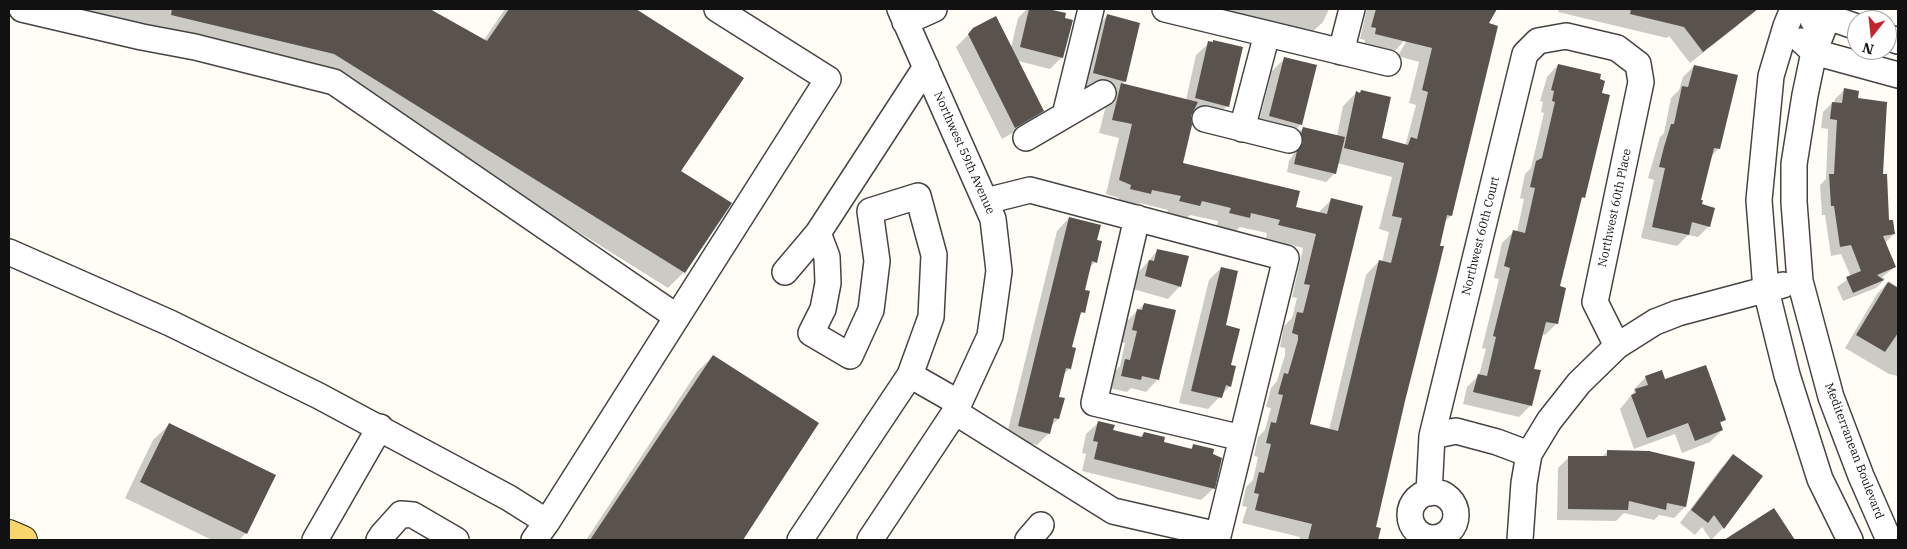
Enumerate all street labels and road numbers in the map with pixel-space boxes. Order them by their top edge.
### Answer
street label: Northwest 59th Avenue [930,89,998,217]
street label: Northwest 60th Place [1595,148,1635,268]
street label: Northwest 60th Court [1459,175,1503,297]
street label: Mediterranean Boulevard [1821,381,1887,521]

